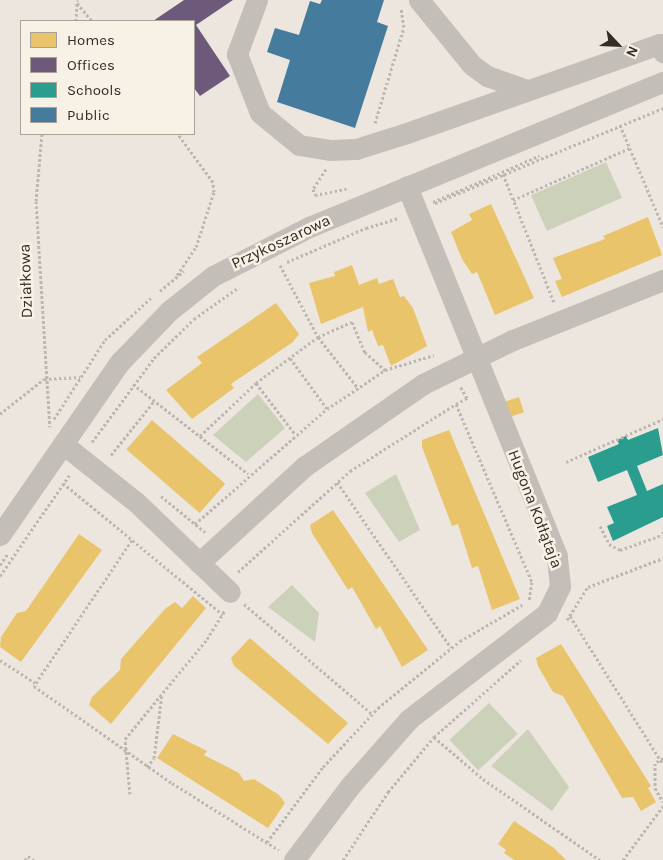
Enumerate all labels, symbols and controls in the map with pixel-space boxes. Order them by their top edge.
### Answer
legend [20,20,195,135]
north arrow [593,20,643,70]
text: Homes [67,31,115,49]
text: N [622,43,642,60]
text: Offices [67,56,115,74]
text: Schools [67,81,121,99]
text: Public [67,106,110,124]
street label: Przykoszarowa [228,211,334,273]
street label: Działkowa [15,244,37,318]
street label: Hugona Kołłątaja [504,447,566,571]

